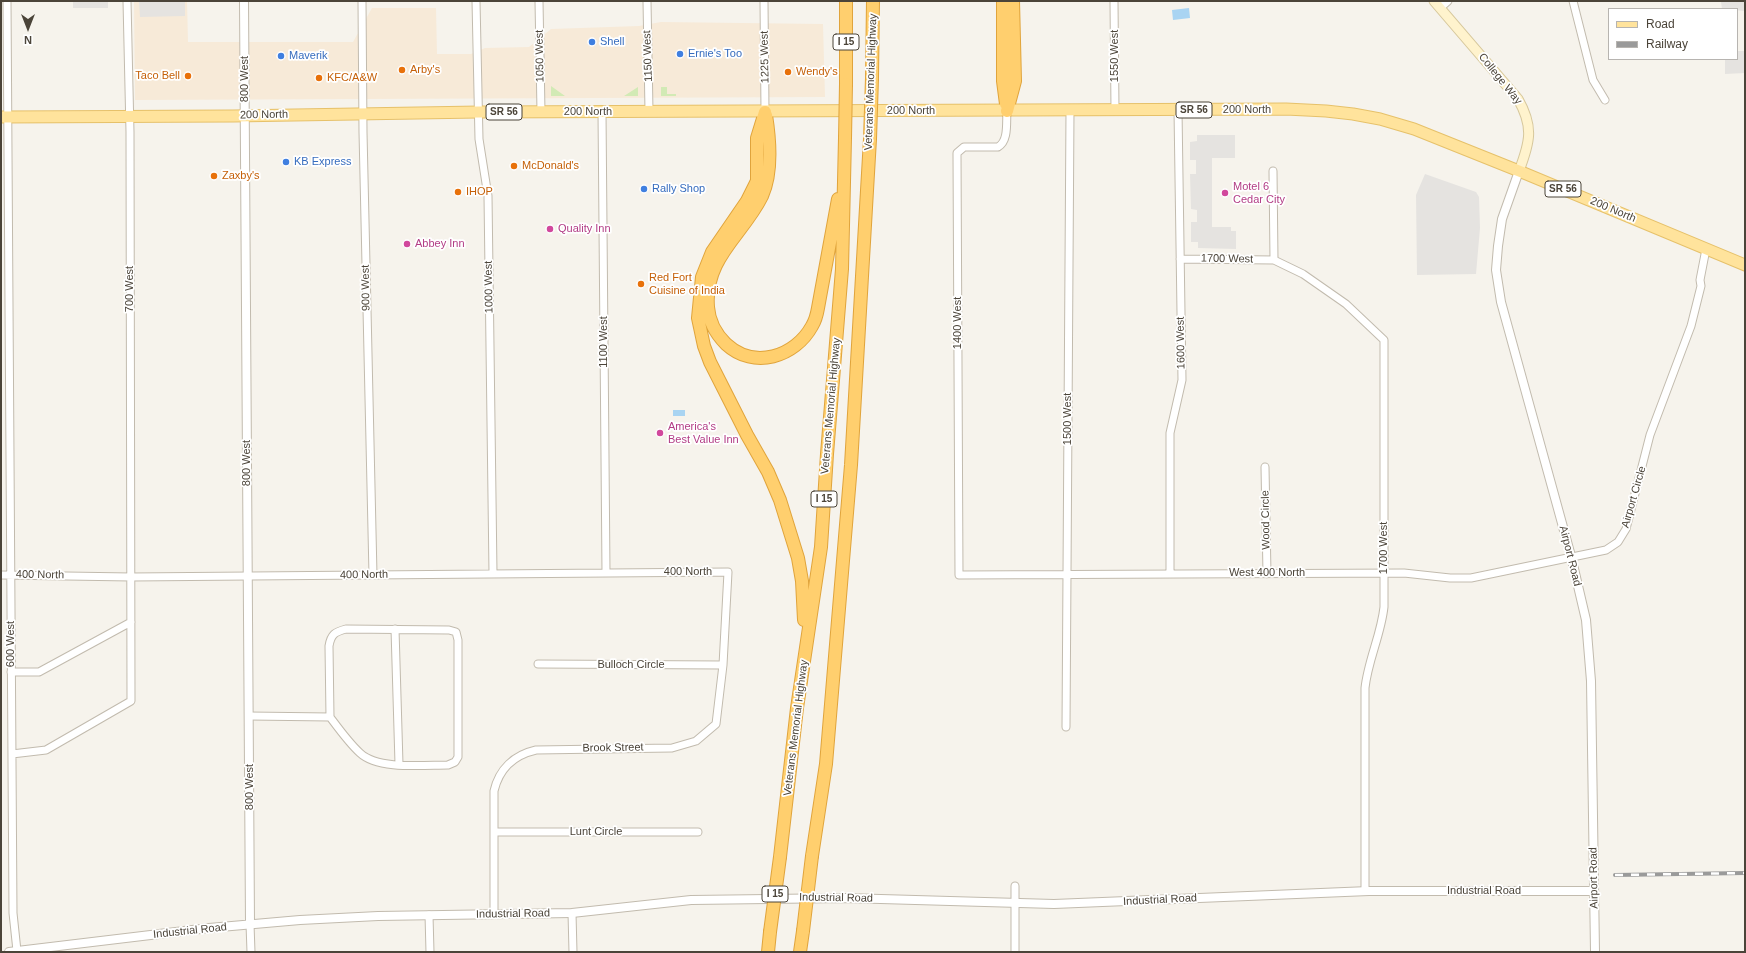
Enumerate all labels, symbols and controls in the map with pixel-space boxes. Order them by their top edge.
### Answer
north arrow [8,8,48,48]
legend [1608,8,1738,60]
street label: Veterans Memorial Highway [862,13,880,151]
text: Road [1646,17,1675,31]
street label: 1050 West [533,30,547,82]
street label: 1150 West [641,30,655,82]
street label: 1550 West [1108,30,1122,82]
street label: 1225 West [758,31,772,83]
text: N [24,34,32,46]
road number: I 15 [833,34,859,50]
place label: Shell [600,35,624,49]
marker: Shell [587,37,597,47]
text: Railway [1646,37,1688,51]
place label: Ernie's Too [688,47,742,61]
place label: Maverik [289,49,328,63]
marker: Ernie's Too [675,49,685,59]
marker: Maverik [276,51,286,61]
street label: College Way [1475,51,1525,107]
street label: 800 West [238,56,252,102]
place label: Arby's [410,63,440,77]
marker: Arby's [397,65,407,75]
place label: Wendy's [796,65,838,79]
marker: Wendy's [783,67,793,77]
place label: Taco Bell [135,69,180,83]
marker: Taco Bell [183,71,193,81]
place label: KFC/A&W [327,71,377,85]
marker: KFC/A&W [314,73,324,83]
road number: SR 56 [1176,102,1212,118]
street label: 200 North [1223,103,1271,117]
road number: SR 56 [486,104,522,120]
street label: 200 North [887,104,935,118]
street label: 200 North [564,105,612,119]
street label: 200 North [240,108,288,122]
place label: KB Express [294,155,351,169]
marker: KB Express [281,157,291,167]
place label: McDonald's [522,159,579,173]
marker: McDonald's [509,161,519,171]
place label: Zaxby's [222,169,260,183]
marker: Zaxby's [209,171,219,181]
place label: Motel 6 Cedar City [1233,180,1285,206]
road number: SR 56 [1545,181,1581,197]
place label: Rally Shop [652,182,705,196]
marker: Rally Shop [639,184,649,194]
place label: IHOP [466,185,493,199]
marker: IHOP [453,187,463,197]
marker: Motel 6 Cedar City [1220,188,1230,198]
street label: 200 North [1588,194,1638,226]
place label: Quality Inn [558,222,611,236]
marker: Quality Inn [545,224,555,234]
place label: Abbey Inn [415,237,465,251]
marker: Abbey Inn [402,239,412,249]
street label: 1700 West [1201,252,1253,266]
street label: 1000 West [482,261,496,313]
street label: 900 West [359,265,373,311]
street label: 700 West [123,266,137,312]
place label: Red Fort Cuisine of India [649,271,725,297]
marker: Red Fort Cuisine of India [636,279,646,289]
street label: 1400 West [951,297,965,349]
street label: 1100 West [597,316,611,368]
street label: 1600 West [1174,317,1188,369]
street label: Veterans Memorial Highway [818,337,844,475]
street label: 1500 West [1061,393,1075,445]
place label: America's Best Value Inn [668,420,739,446]
marker: America's Best Value Inn [655,428,665,438]
street label: 800 West [240,440,254,486]
street label: Airport Circle [1619,465,1649,529]
street label: Wood Circle [1259,490,1273,550]
road number: I 15 [811,491,837,507]
street label: 1700 West [1377,522,1391,574]
street label: Airport Road [1556,524,1584,588]
street label: 400 North [664,565,712,579]
street label: West 400 North [1229,566,1305,580]
street label: 400 North [16,568,64,582]
street label: 400 North [340,568,388,582]
street label: 600 West [4,621,18,667]
street label: Bulloch Circle [597,658,665,672]
street label: Veterans Memorial Highway [781,659,811,797]
street label: Brook Street [582,741,644,755]
street label: 800 West [243,764,257,810]
street label: Lunt Circle [570,825,622,839]
street label: Airport Road [1587,847,1601,909]
street label: Industrial Road [1447,884,1521,898]
road number: I 15 [762,886,788,902]
street label: Industrial Road [799,891,873,905]
street label: Industrial Road [1123,891,1197,909]
street label: Industrial Road [476,907,550,921]
street label: Industrial Road [153,921,227,941]

